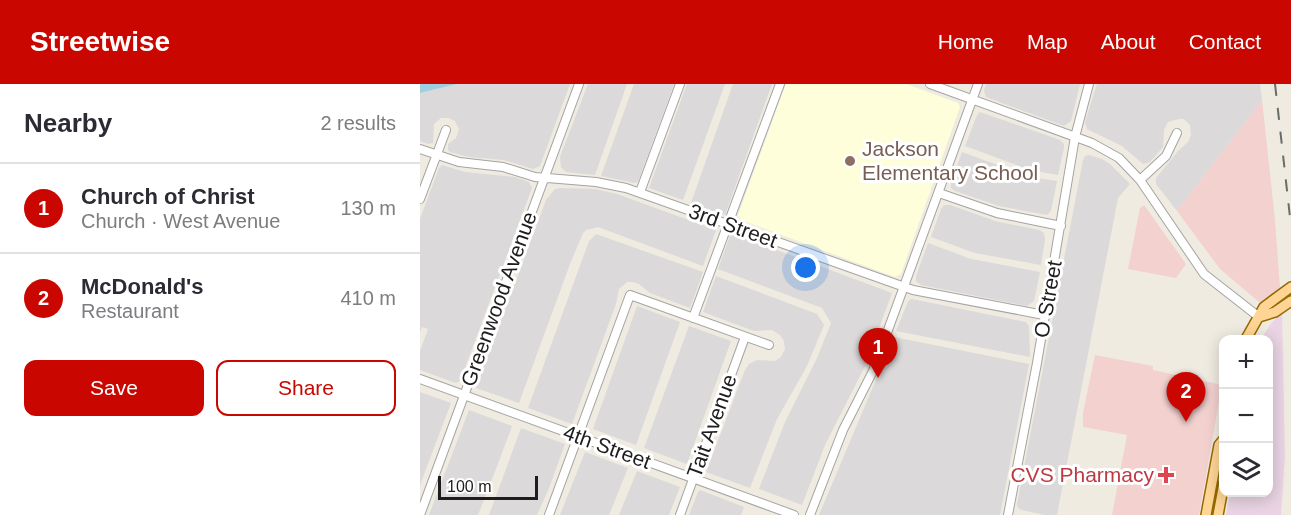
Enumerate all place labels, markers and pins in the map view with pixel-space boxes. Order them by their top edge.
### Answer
place label: Jackson Elementary School [862,137,1038,184]
marker: Jackson Elementary School [843,154,857,168]
pin: 1 [858,328,898,378]
pin: 2 [1166,372,1206,422]
place label: CVS Pharmacy [1010,463,1154,486]
marker: CVS Pharmacy [1159,468,1173,482]

